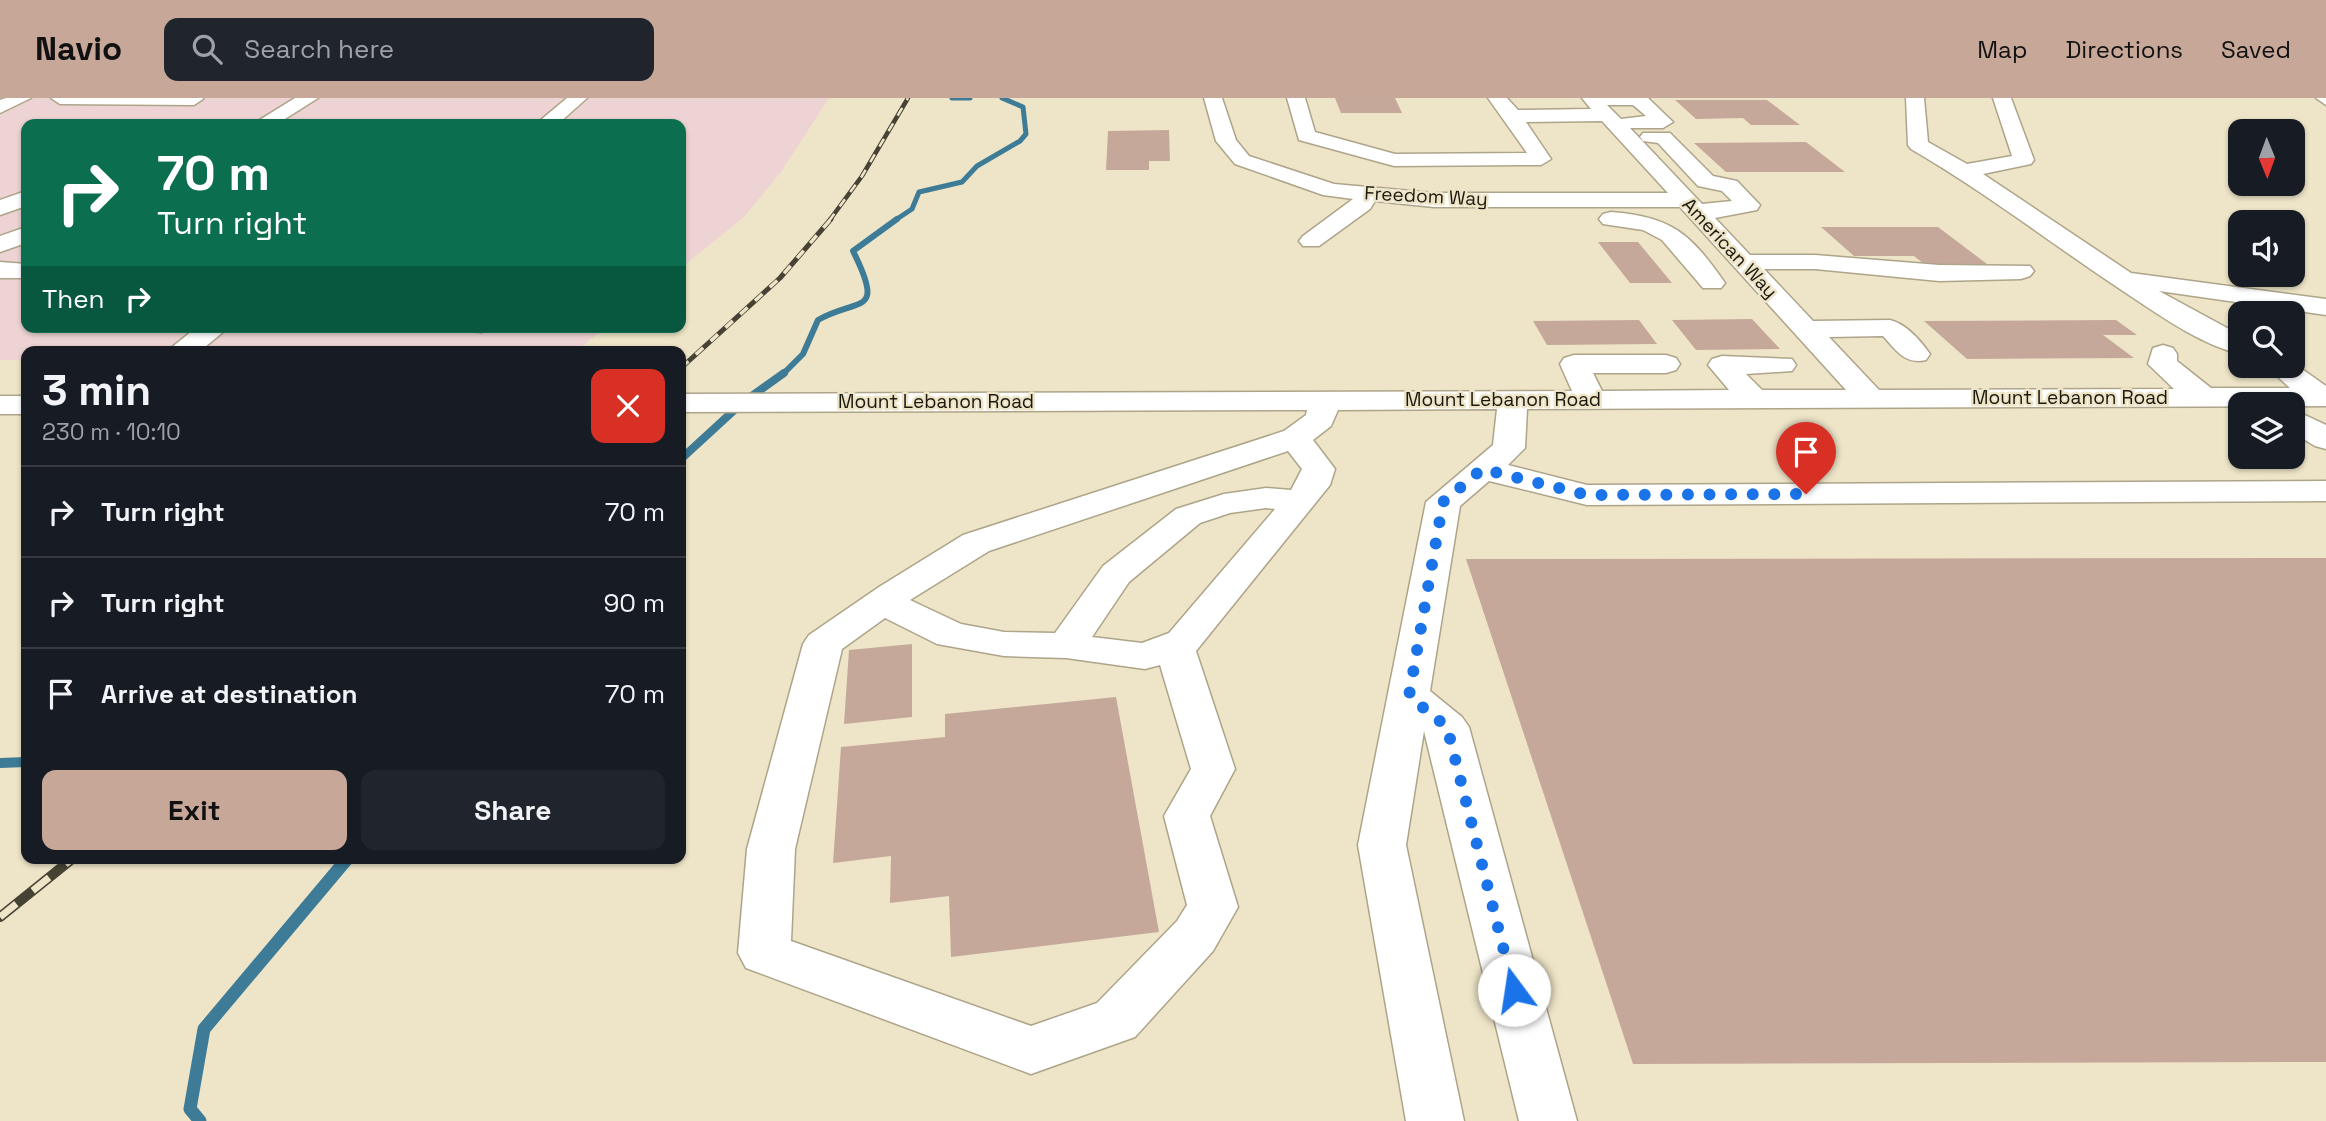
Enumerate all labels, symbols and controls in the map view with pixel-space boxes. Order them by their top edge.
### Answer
search box [164,18,654,81]
text: Navio [35,28,122,70]
icon: search [188,30,226,68]
text: Search here [244,32,394,66]
text: Map [1977,34,2027,65]
text: Directions [2065,34,2183,65]
text: Saved [2221,34,2291,65]
north arrow [2228,119,2305,196]
map controls [2228,119,2305,469]
text: 70 m [157,142,270,204]
icon: right [42,147,133,238]
street label: Freedom Way [1364,180,1488,212]
street label: American Way [1677,192,1783,304]
text: Turn right [157,203,307,243]
button: sound [2228,210,2305,287]
icon: right [119,280,157,318]
text: Then [42,282,105,316]
button: search [2228,301,2305,378]
text: 3 min [42,364,151,417]
button: close [591,369,665,443]
street label: Mount Lebanon Road [1972,385,2168,410]
street label: Mount Lebanon Road [1405,387,1601,412]
street label: Mount Lebanon Road [838,389,1034,414]
button: layers [2228,392,2305,469]
text: 230 m · 10:10 [42,417,181,447]
pin [1776,422,1836,494]
icon: arrive [1787,433,1825,471]
icon: right [42,493,80,531]
text: Turn right [101,495,225,529]
text: 70 m [605,495,665,529]
icon: right [42,584,80,622]
text: Turn right [101,586,225,620]
text: 90 m [603,586,665,620]
icon: arrive [42,675,80,713]
text: Arrive at destination [101,677,358,711]
text: 70 m [605,677,665,711]
button: Exit [42,770,347,850]
button: Share [361,770,665,850]
position arrow [1477,953,1551,1027]

